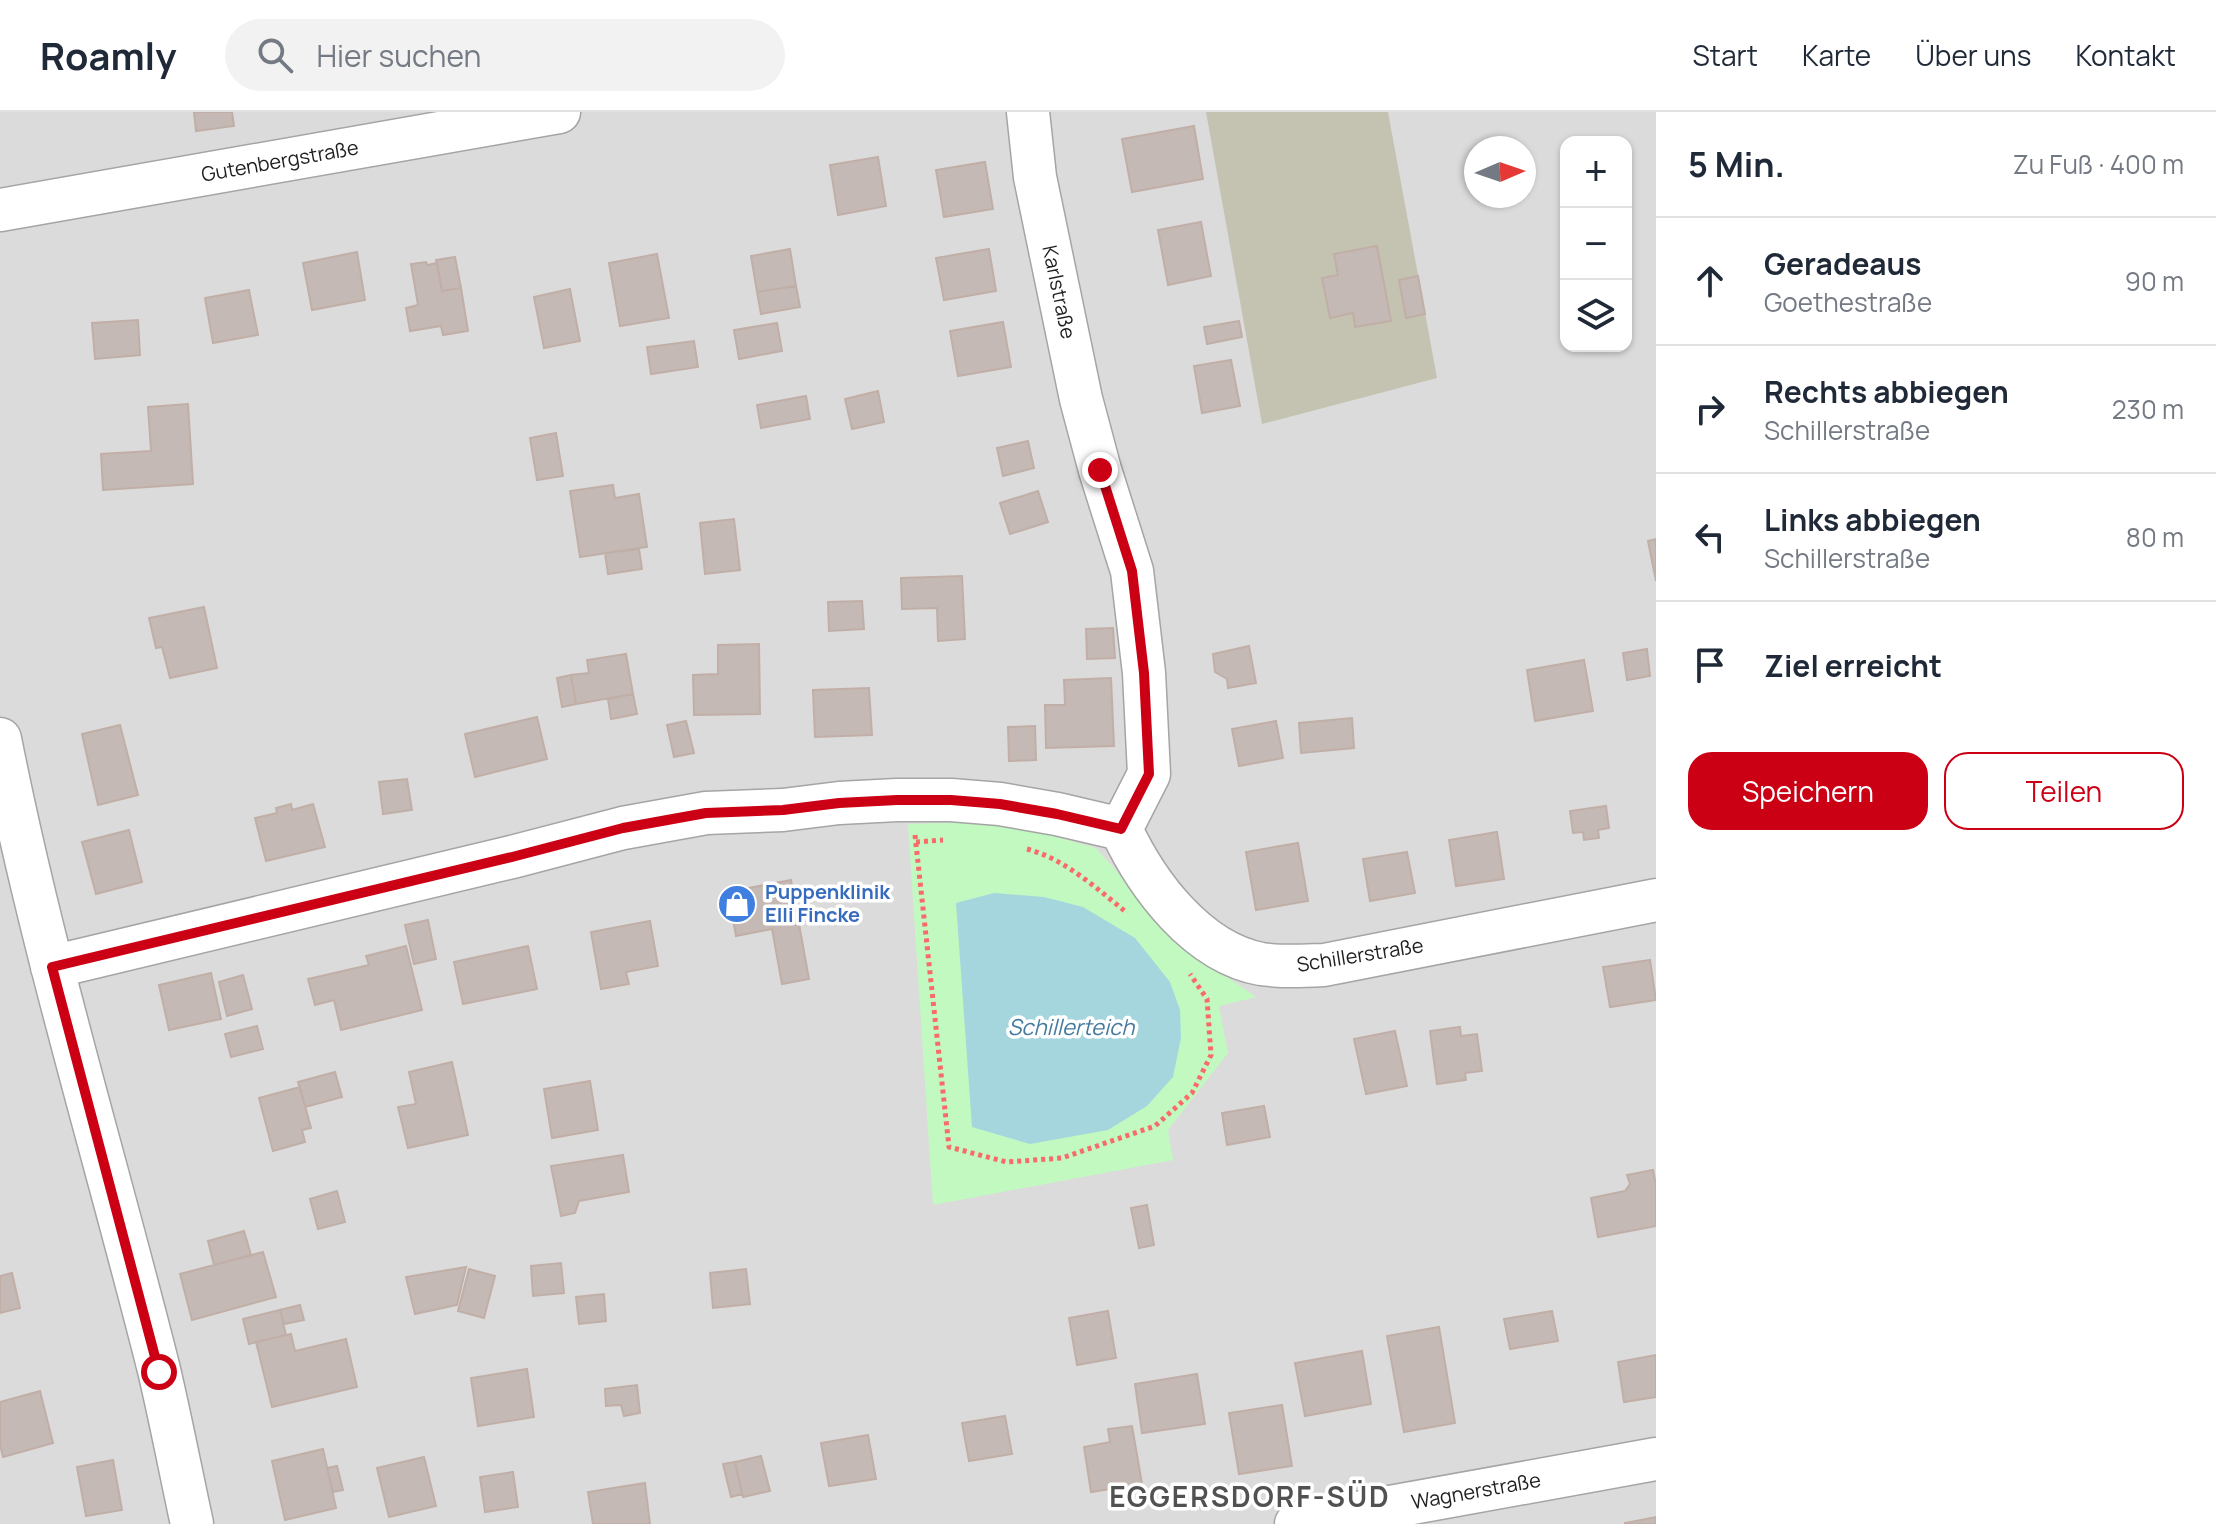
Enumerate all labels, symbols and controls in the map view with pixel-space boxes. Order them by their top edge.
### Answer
search box [225,19,785,91]
text: Roamly [40,29,177,81]
icon: search [253,33,297,77]
text: Hier suchen [317,35,481,76]
text: Start [1693,36,1758,74]
text: Karte [1802,36,1871,74]
text: Über uns [1915,36,2031,74]
text: Kontakt [2075,36,2176,74]
street label: Gutenbergstraße [199,133,361,188]
north arrow [1464,136,1536,208]
map controls [1560,136,1632,352]
button: + [1560,136,1632,208]
text: 5 Min. [1688,141,1785,187]
text: Zu Fuß · 400 m [2013,146,2184,182]
button: − [1560,208,1632,280]
street label: Karlstraße [1036,243,1083,341]
text: Geradeaus [1764,243,1921,284]
icon: ahead [1688,259,1732,303]
text: 90 m [2125,263,2184,299]
button: layers [1560,280,1632,352]
text: Goethestraße [1764,284,1932,320]
text: Rechts abbiegen [1764,371,2009,412]
icon: right [1688,387,1732,431]
text: 230 m [2112,391,2184,427]
text: Schillerstraße [1764,412,1930,448]
route end [1082,452,1118,488]
text: Links abbiegen [1764,499,1981,540]
icon: left [1688,515,1732,559]
text: 80 m [2126,519,2184,555]
text: Schillerstraße [1764,540,1930,576]
icon: arrive [1688,643,1732,687]
text: Ziel erreicht [1764,645,1942,686]
button: Speichern [1688,752,1928,830]
button: Teilen [1944,752,2184,830]
place label: Puppenklinik Elli Fincke [765,878,891,928]
shop icon: Puppenklinik Elli Fincke [716,883,758,925]
street label: Schillerstraße [1295,931,1425,978]
water label: Schillerteich [1008,1012,1135,1042]
route start [141,1354,177,1390]
street label: Wagnerstraße [1409,1466,1543,1515]
district label: EGGERSDORF-SÜD [1109,1477,1391,1515]

